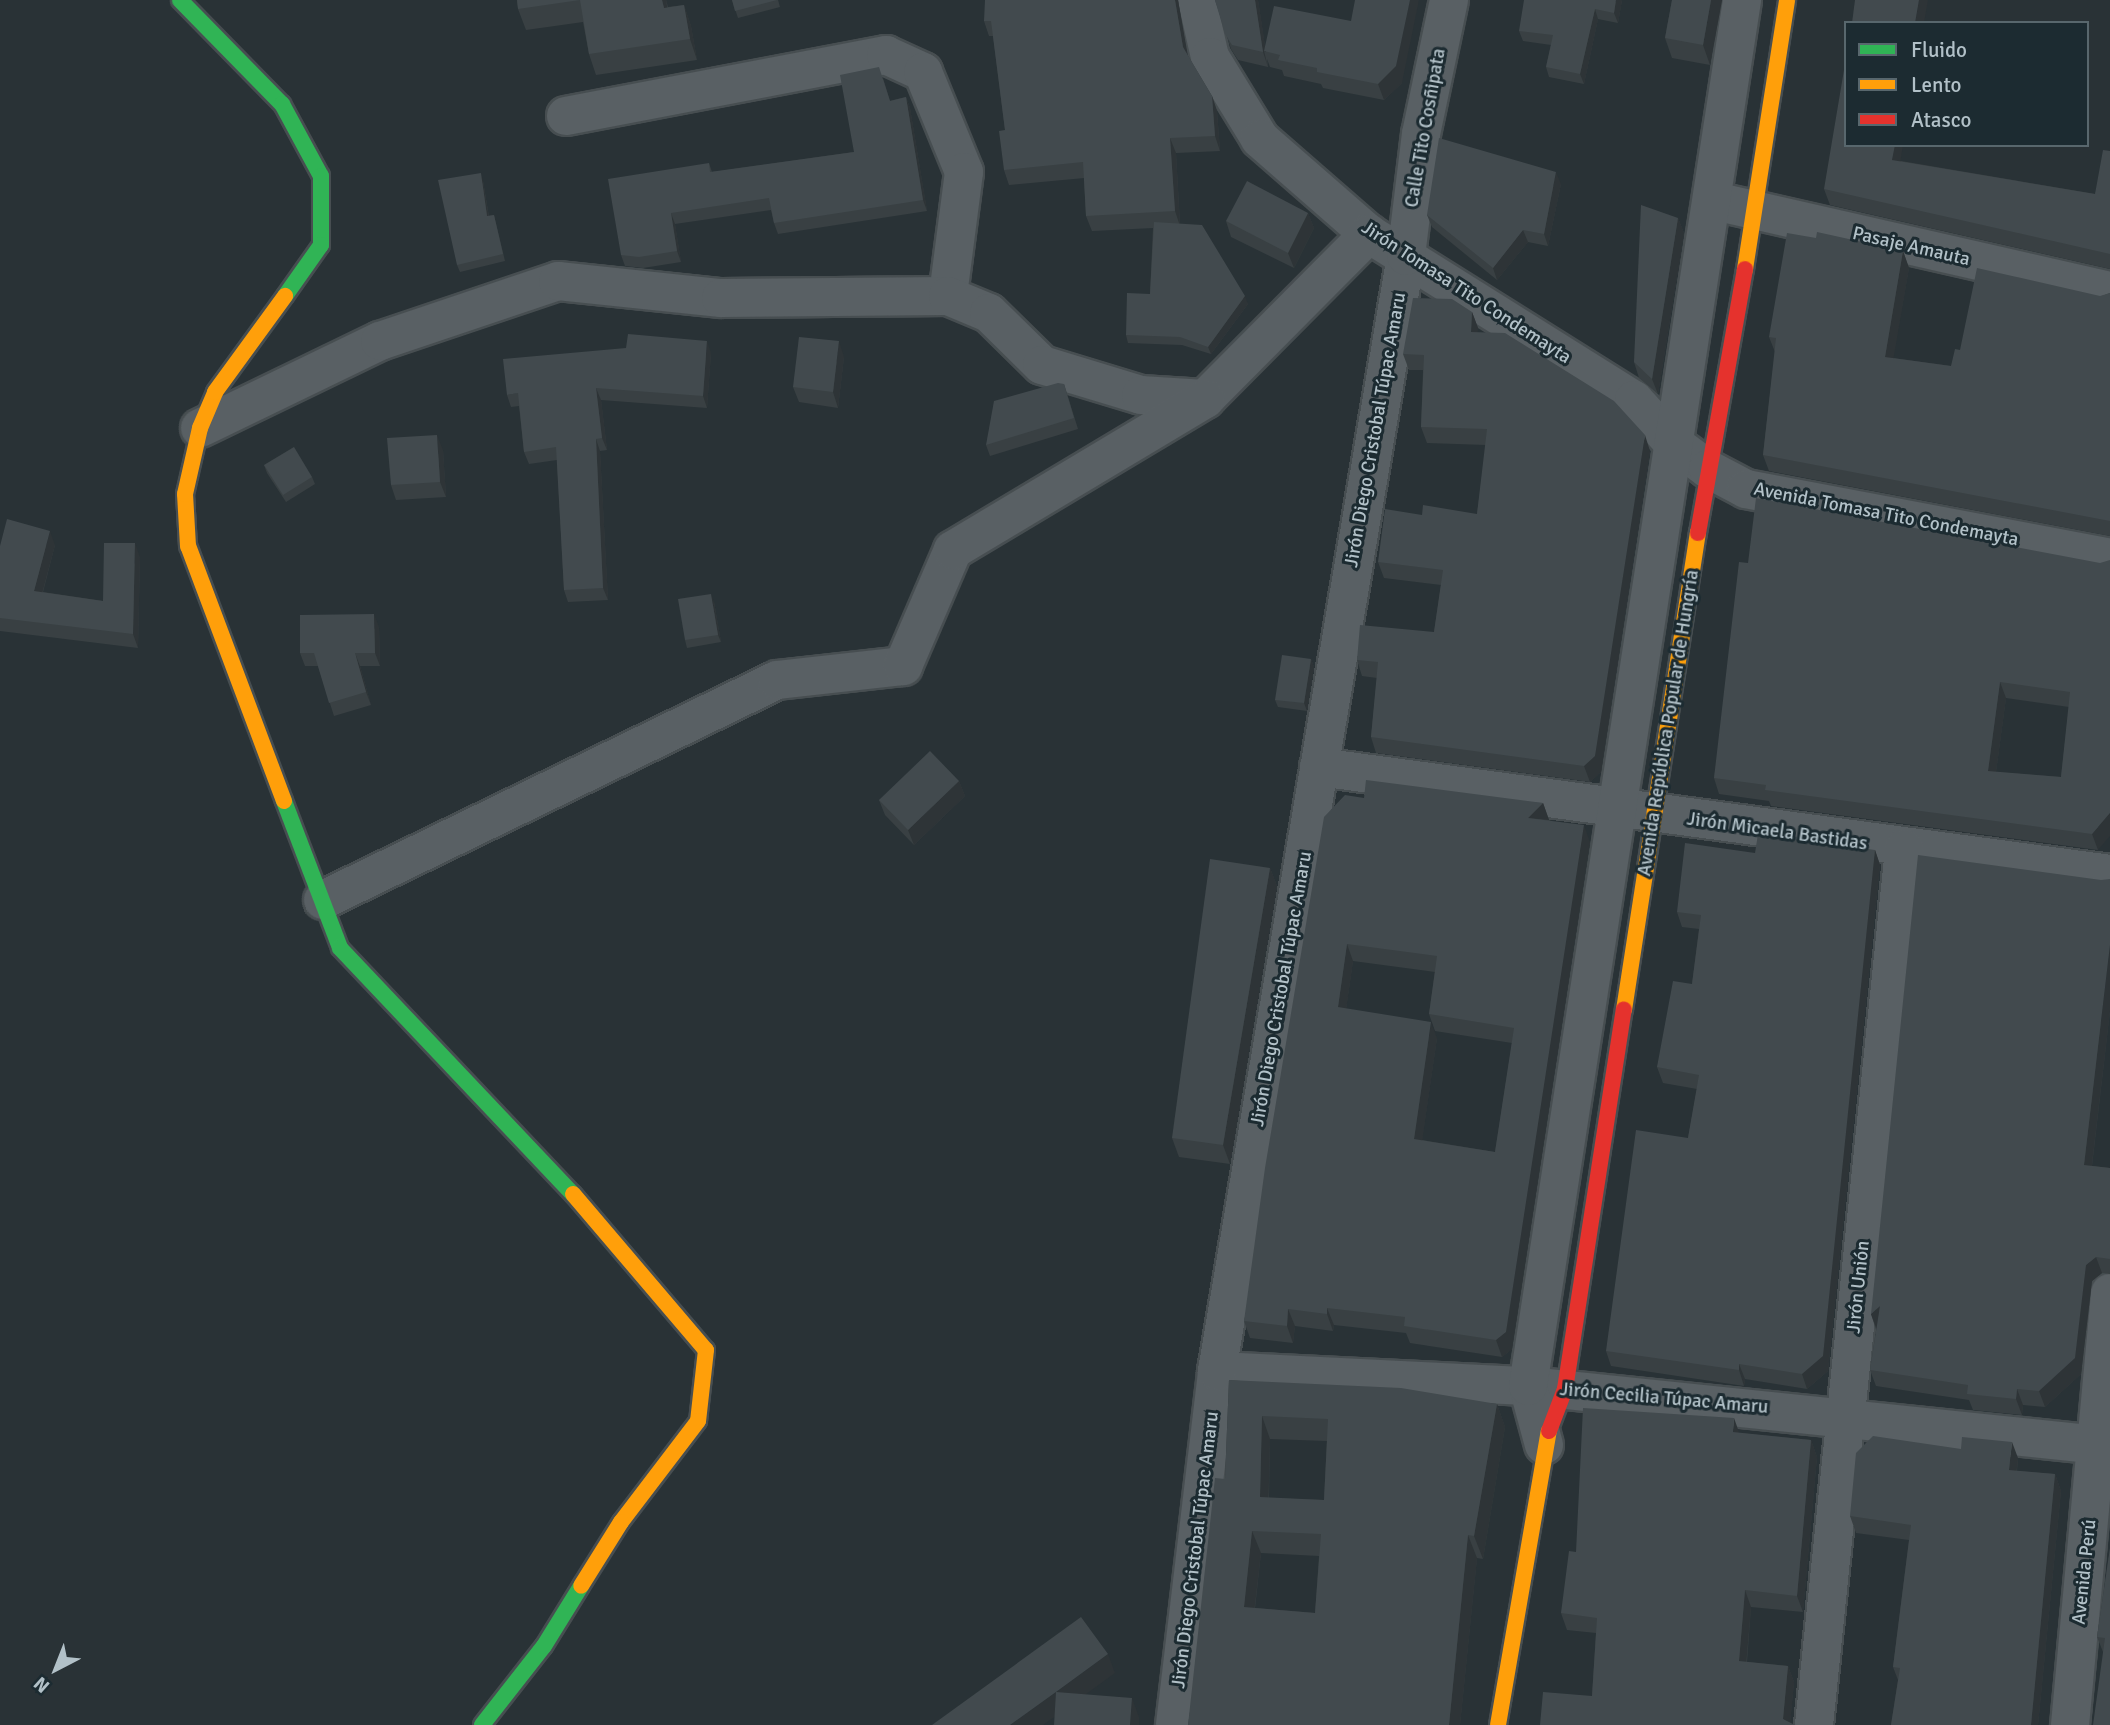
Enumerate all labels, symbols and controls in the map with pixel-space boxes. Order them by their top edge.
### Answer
legend [1844,21,2089,147]
text: Fluido [1911,37,1967,63]
street label: Calle Tito Cosñipata [1401,47,1451,209]
text: Lento [1911,72,1961,98]
text: Atasco [1911,107,1971,133]
street label: Jirón Tomasa Tito Condemayta [1357,217,1575,369]
street label: Pasaje Amauta [1850,222,1972,272]
street label: Jirón Diego Cristobal Túpac Amaru [1341,291,1411,569]
street label: Avenida Tomasa Tito Condemayta [1752,478,2020,552]
street label: Avenida República Popular de Hungría [1634,568,1704,878]
street label: Jirón Micaela Bastidas [1685,808,1869,856]
street label: Jirón Diego Cristobal Túpac Amaru [1247,850,1317,1128]
street label: Jirón Unión [1843,1239,1875,1335]
street label: Jirón Cecilia Túpac Amaru [1559,1379,1769,1419]
street label: Jirón Diego Cristobal Túpac Amaru [1168,1410,1224,1690]
street label: Avenida Perú [2068,1518,2102,1626]
north arrow [21,1634,91,1704]
text: N [29,1671,55,1698]

